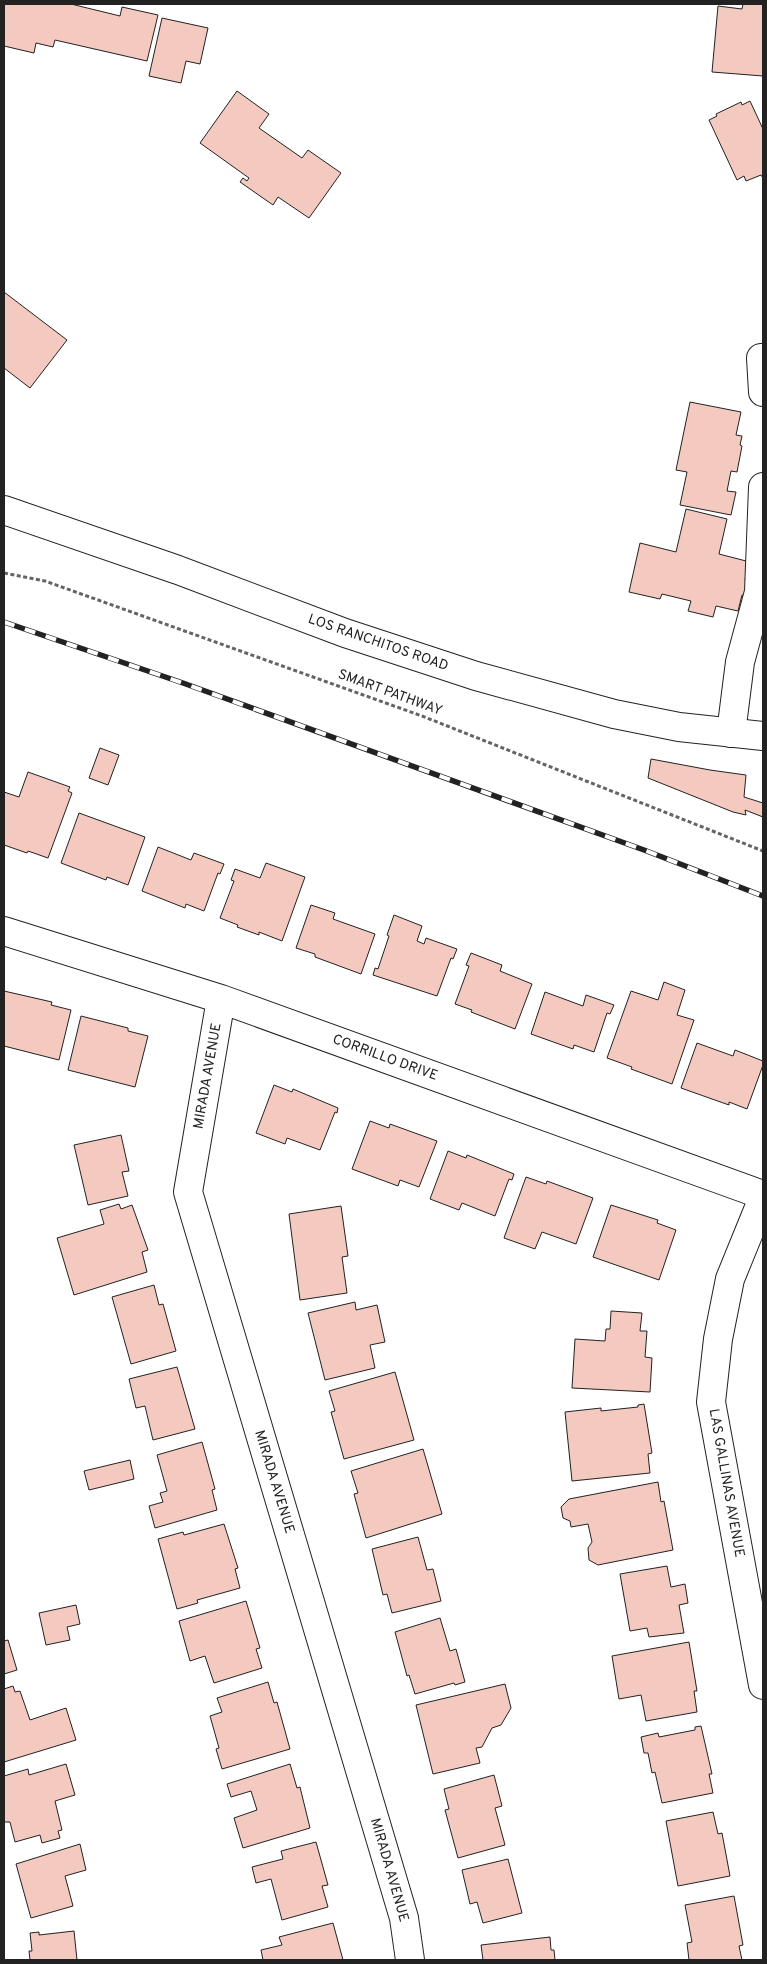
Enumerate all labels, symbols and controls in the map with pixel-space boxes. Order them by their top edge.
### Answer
street label: LOS RANCHITOS ROAD [305,611,451,675]
street label: SMART PATHWAY [335,666,445,720]
street label: MIRADA AVENUE [190,1022,226,1130]
street label: CORRILLO DRIVE [330,1031,440,1085]
street label: LAS GALLINAS AVENUE [705,1407,747,1559]
street label: MIRADA AVENUE [250,1428,298,1536]
street label: MIRADA AVENUE [366,1816,412,1924]

